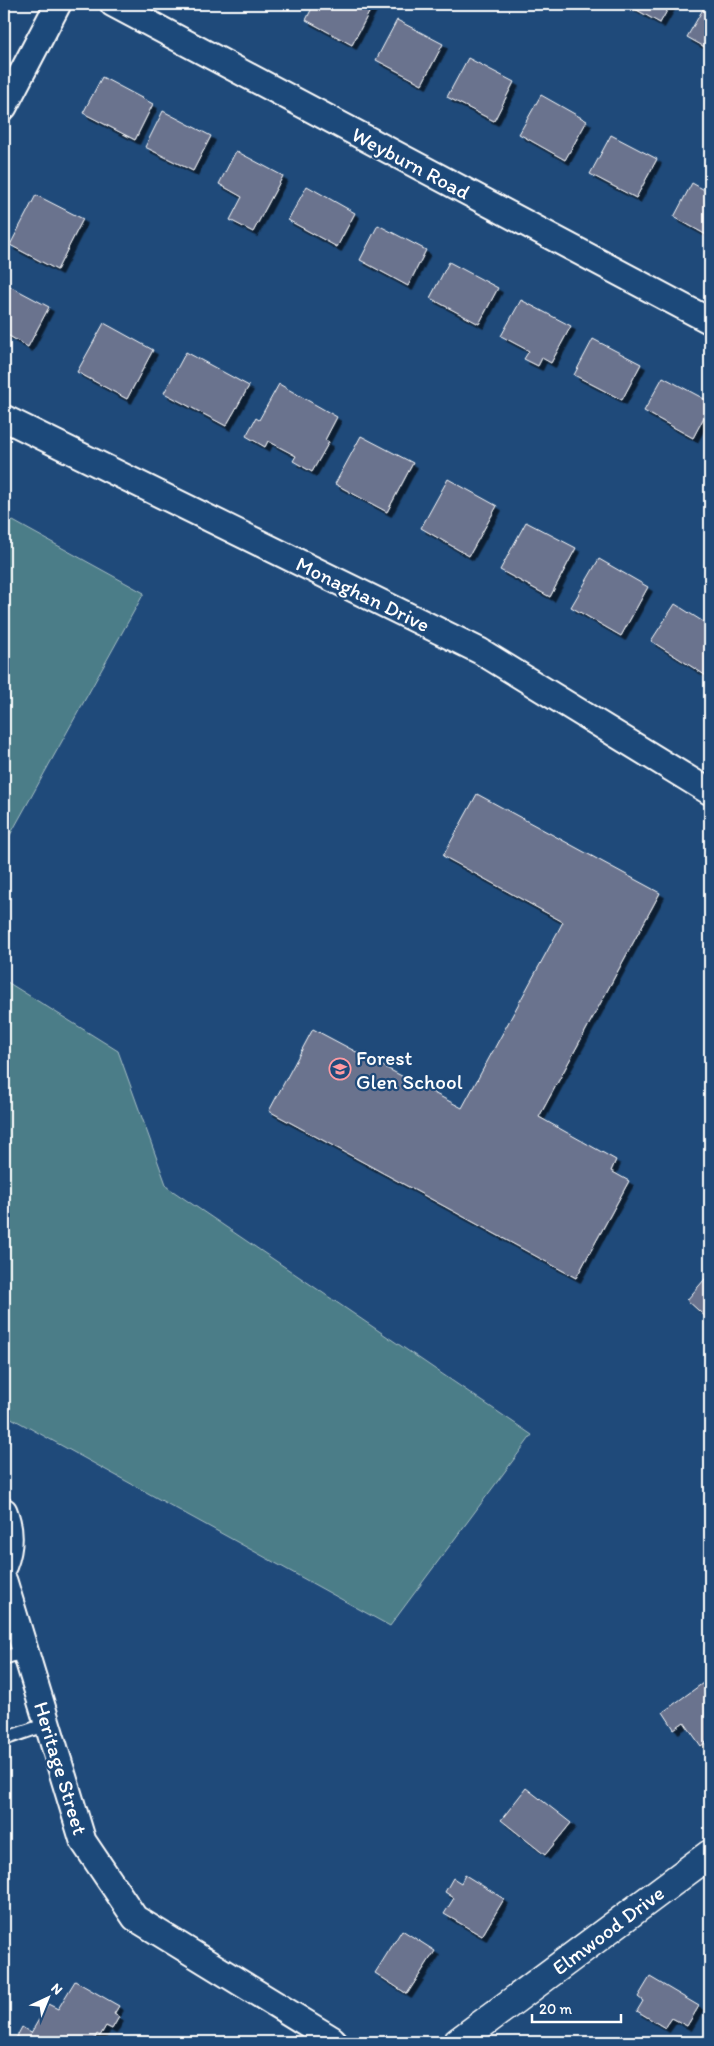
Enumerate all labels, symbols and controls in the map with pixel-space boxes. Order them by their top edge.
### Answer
street label: Weyburn Road [348,121,474,205]
street label: Monaghan Drive [292,551,434,637]
place label: Forest Glen School [356,1045,463,1094]
school or university icon: Forest Glen School [328,1057,352,1081]
street label: Heritage Street [29,1698,93,1838]
street label: Elmwood Drive [547,1880,669,1980]
north arrow [22,1974,72,2024]
text: N [47,1980,66,1998]
scale bar [532,1991,620,2023]
text: 20 m [539,2000,573,2018]

